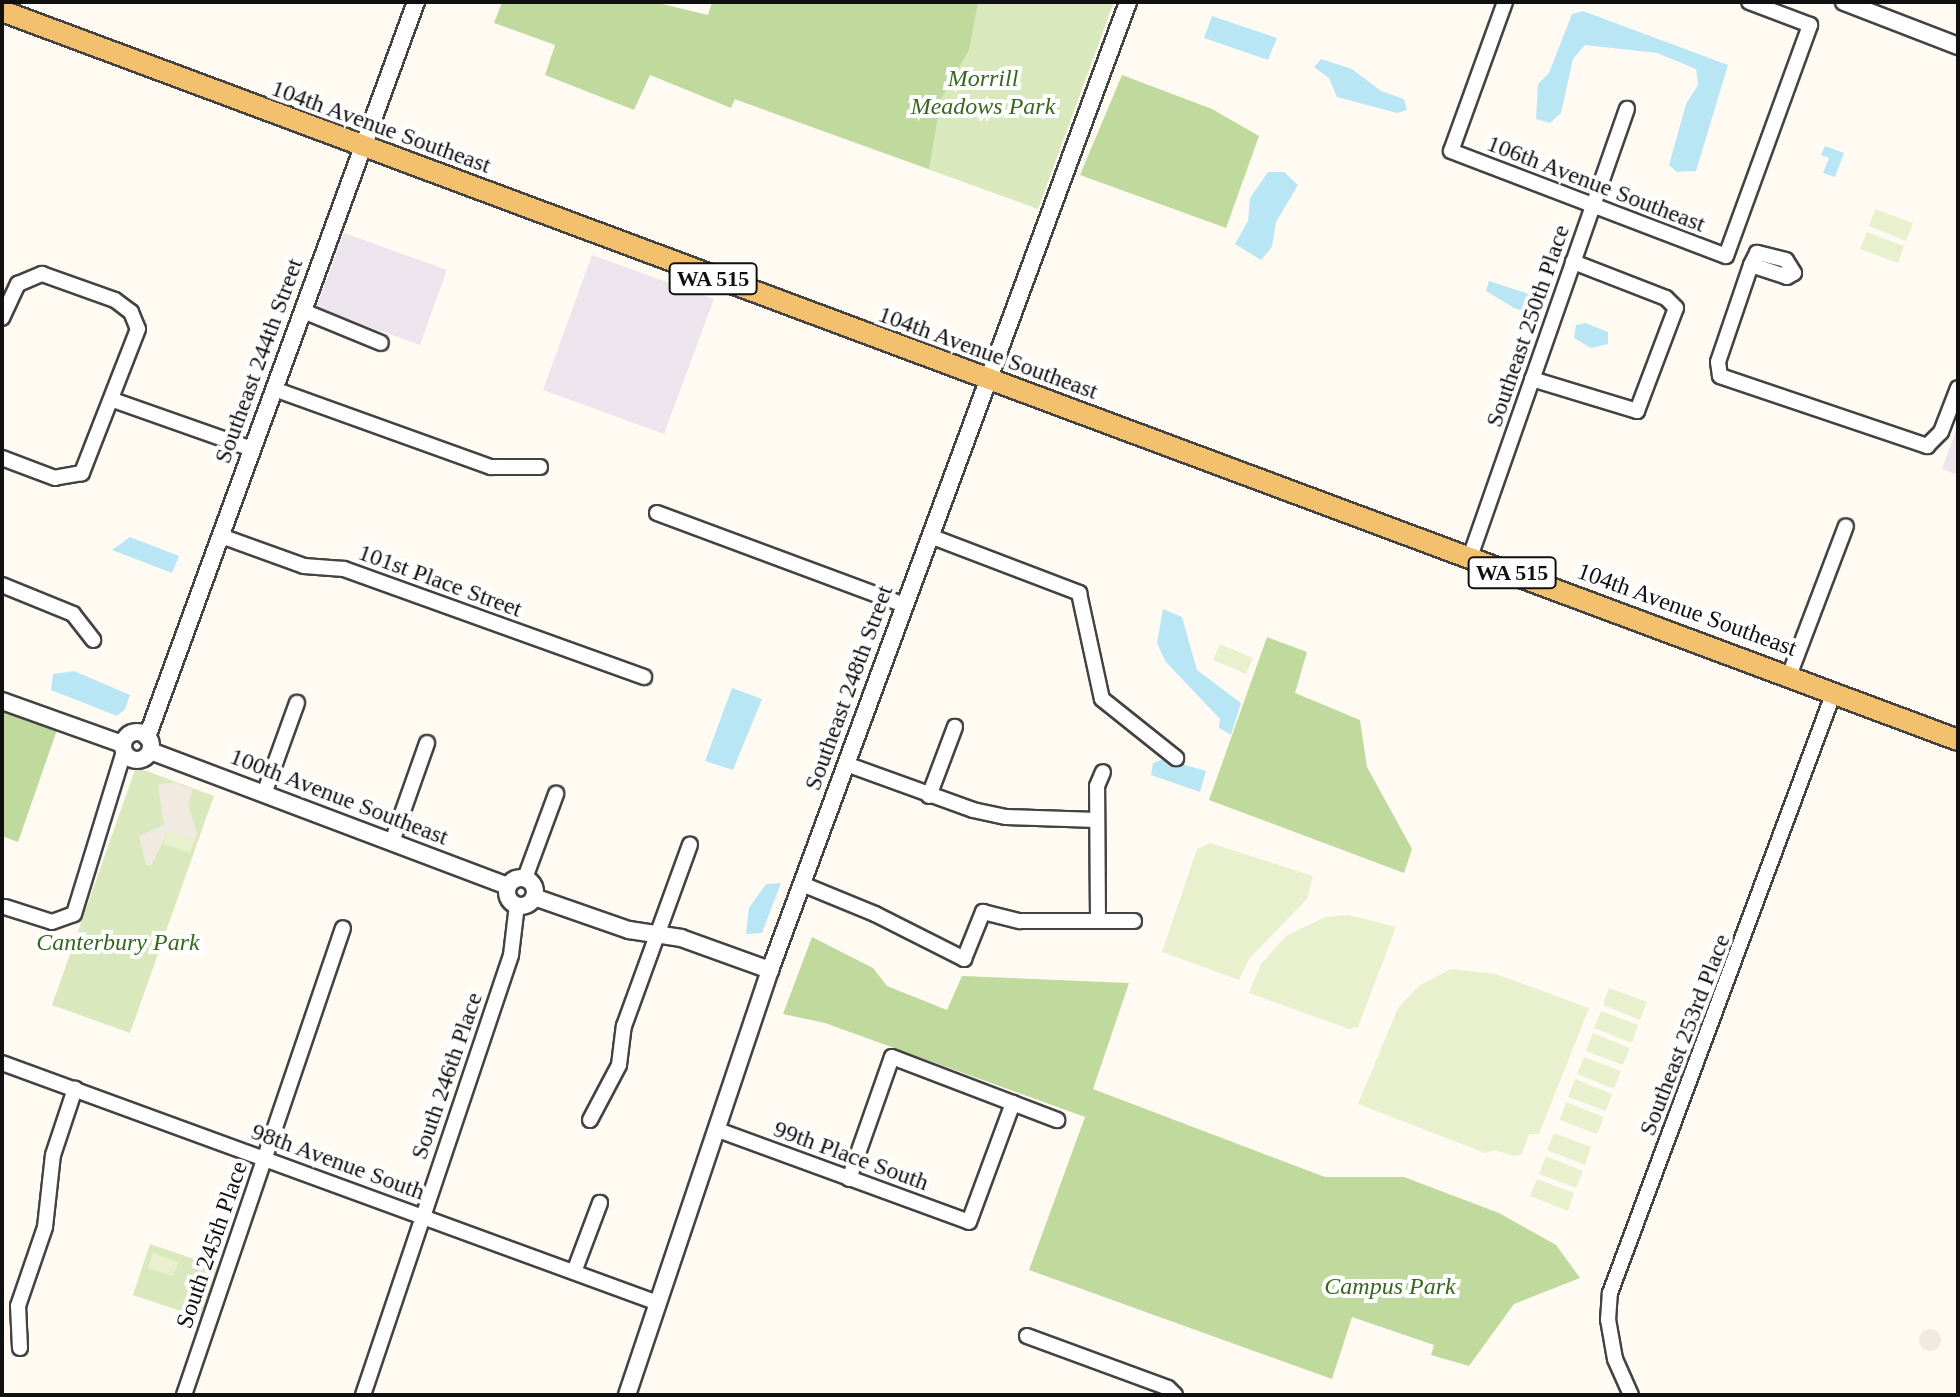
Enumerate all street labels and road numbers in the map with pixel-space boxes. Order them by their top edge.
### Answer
street label: 104th Avenue Southeast [267,74,495,180]
street label: 106th Avenue Southeast [1482,129,1710,239]
street label: Southeast 250th Place [1480,221,1576,431]
street label: Southeast 244th Street [209,255,309,467]
road number: WA 515 [667,261,759,297]
street label: 104th Avenue Southeast [874,300,1102,406]
street label: 101st Place Street [354,538,526,624]
road number: WA 515 [1466,555,1558,591]
street label: 104th Avenue Southeast [1573,557,1801,663]
street label: Southeast 248th Street [799,582,899,794]
street label: 100th Avenue Southeast [225,742,453,852]
street label: Southeast 253rd Place [1633,930,1737,1140]
street label: South 246th Place [405,989,489,1163]
street label: 99th Place South [770,1115,932,1197]
street label: 98th Avenue South [247,1117,429,1207]
street label: South 245th Place [170,1158,254,1332]

